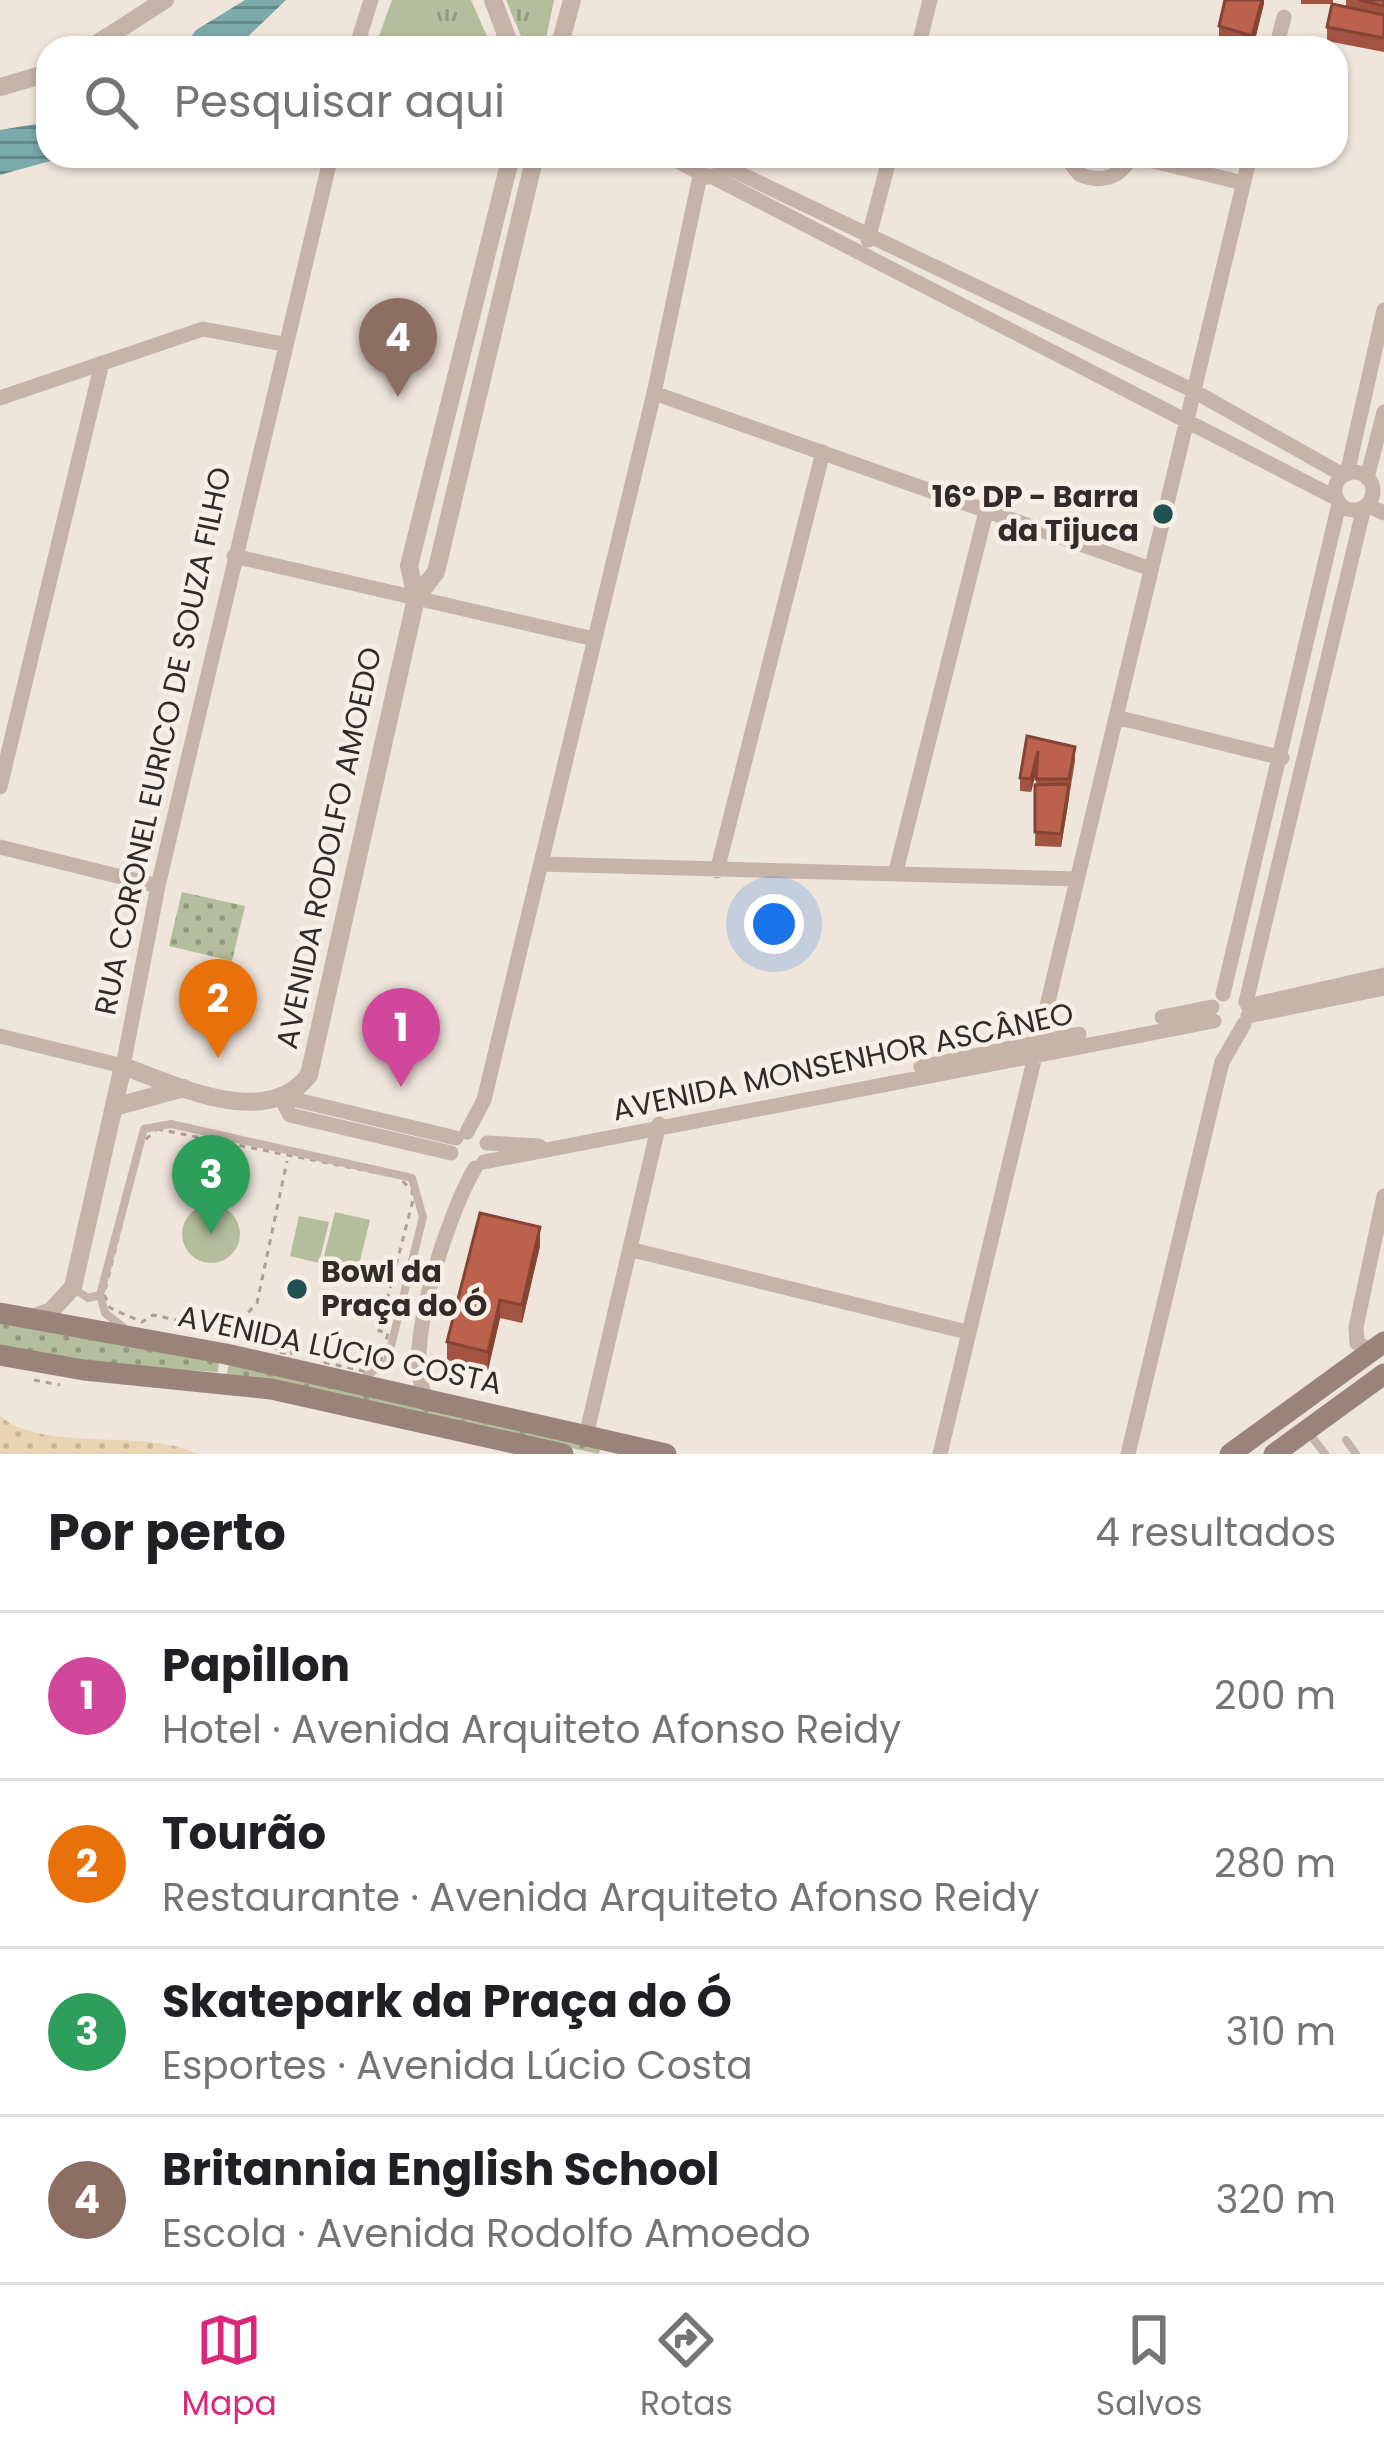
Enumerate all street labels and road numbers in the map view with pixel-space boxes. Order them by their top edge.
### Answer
street label: RUA CORONEL EURICO DE SOUZA FILHO [83,463,242,1019]
street label: AVENIDA RODOLFO AMOEDO [265,643,392,1053]
street label: AVENIDA MONSENHOR ASCÂNEO [608,992,1077,1131]
street label: AVENIDA LÚCIO COSTA [174,1294,506,1405]

